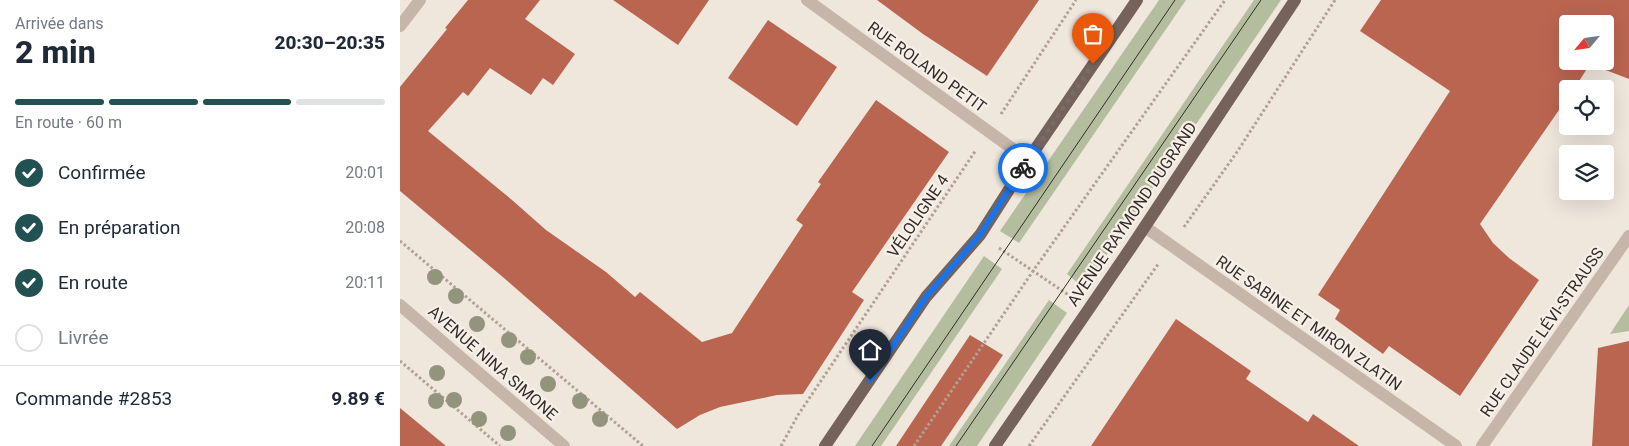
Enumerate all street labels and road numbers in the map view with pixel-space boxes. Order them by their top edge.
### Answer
street label: RUE ROLAND PETIT [864,18,990,117]
street label: AVENUE RAYMOND DUGRAND [1063,118,1201,310]
street label: VÉLOLIGNE 4 [883,171,953,261]
street label: RUE CLAUDE LÉVI-STRAUSS [1476,244,1608,420]
street label: RUE SABINE ET MIRON ZLATIN [1213,252,1405,394]
street label: AVENUE NINA SIMONE [425,302,561,424]

